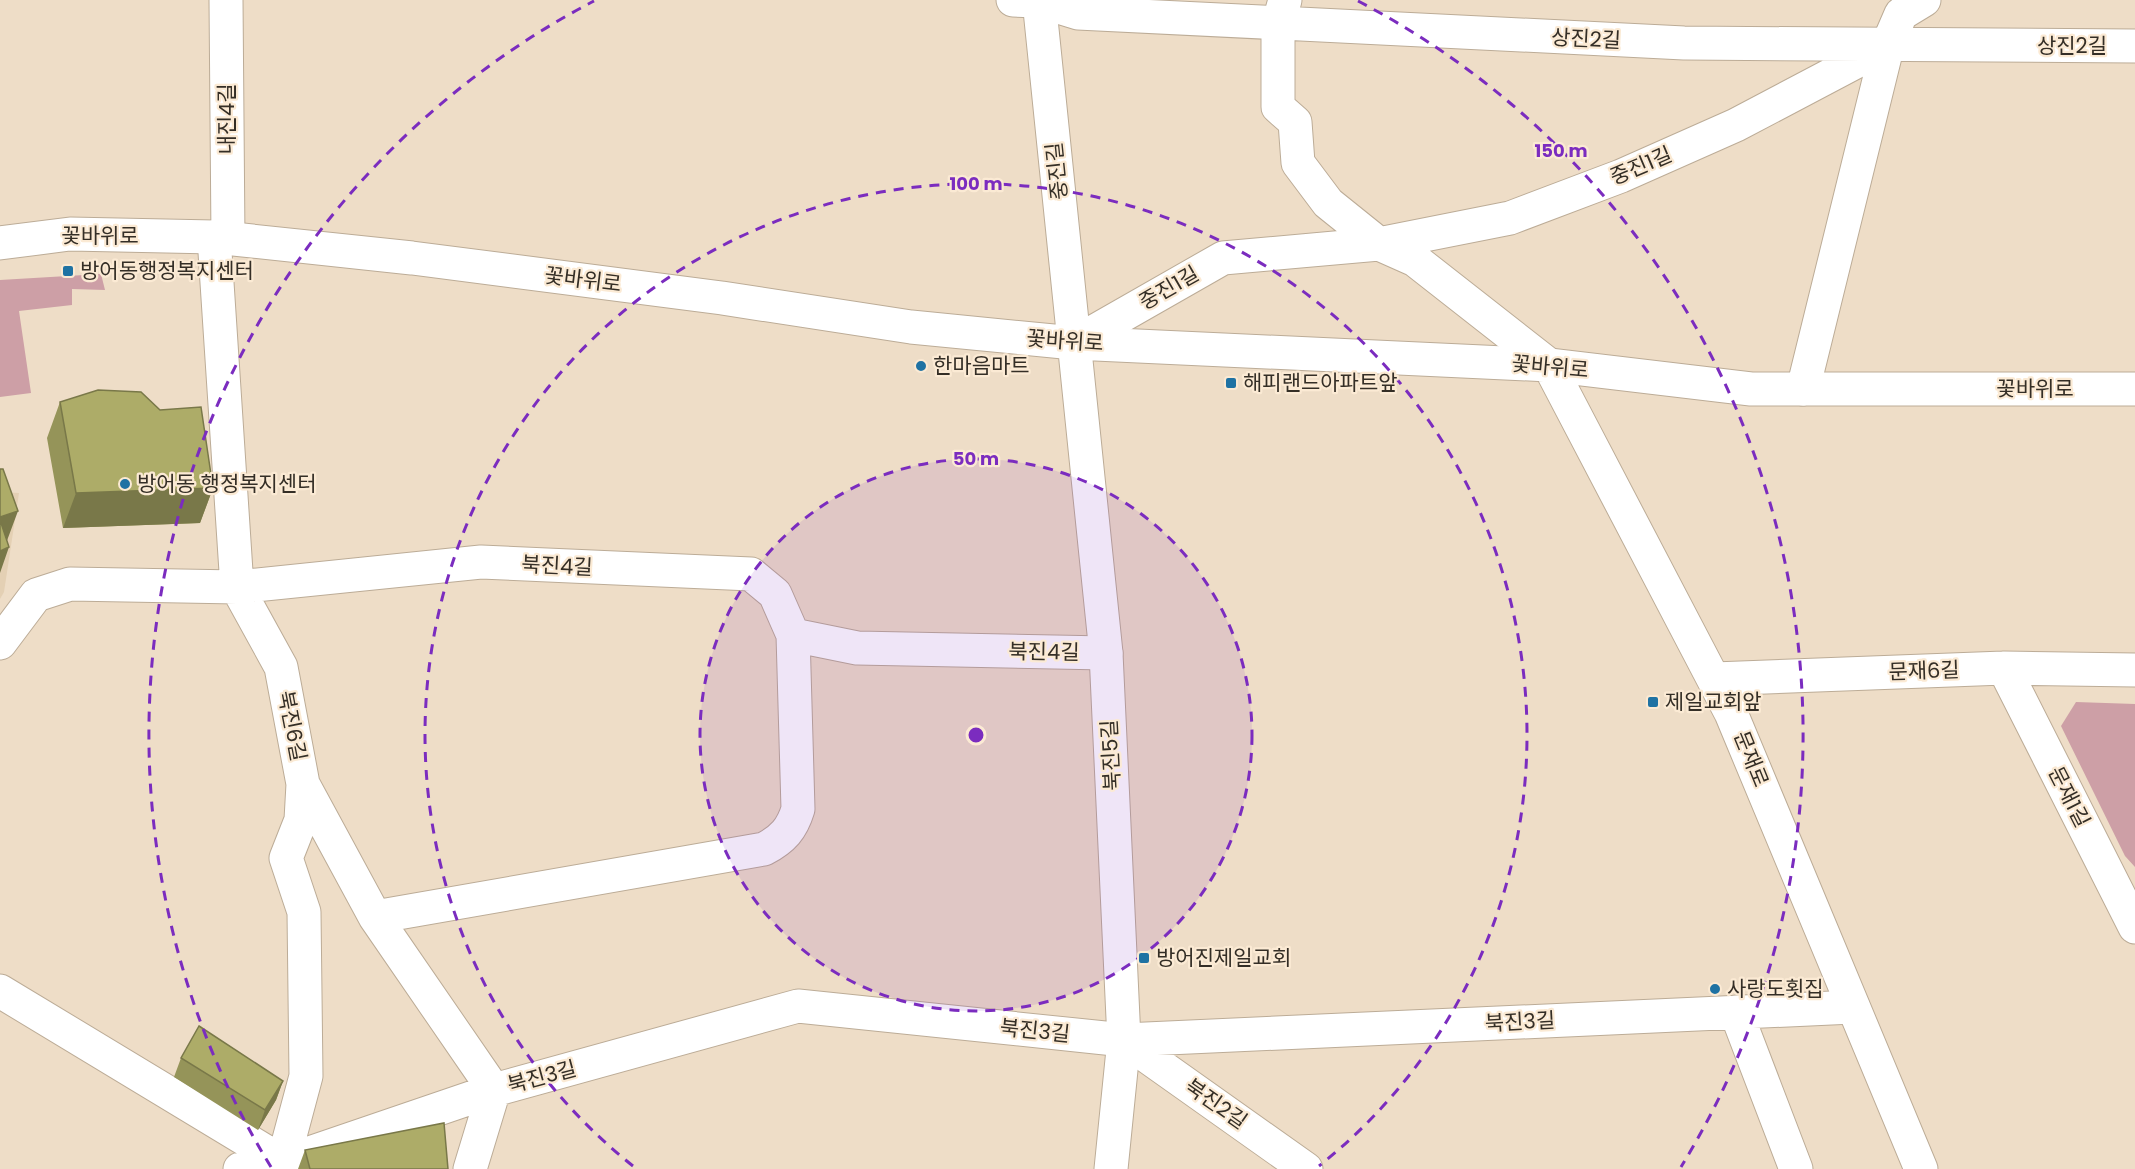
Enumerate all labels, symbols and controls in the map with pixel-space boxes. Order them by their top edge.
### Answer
street label: 상진2길 [1550,22,1622,55]
street label: 상진2길 [2037,31,2107,60]
street label: 내진4길 [212,83,241,155]
text: 150 m [1534,138,1588,163]
street label: 중진1길 [1605,140,1676,192]
street label: 중진길 [1039,141,1074,201]
text: 100 m [949,171,1003,196]
street label: 꽃바위로 [61,221,139,250]
place label: 방어동행정복지센터 [80,256,254,285]
street label: 중진1길 [1133,259,1204,316]
street label: 꽃바위로 [543,260,623,299]
marker: 방어동행정복지센터 [61,264,75,278]
street label: 꽃바위로 [1025,323,1105,358]
street label: 꽃바위로 [1510,349,1590,384]
place label: 한마음마트 [933,351,1030,380]
marker: 한마음마트 [914,359,928,373]
place label: 해피랜드아파트앞 [1243,368,1398,397]
street label: 꽃바위로 [1996,374,2074,403]
marker: 해피랜드아파트앞 [1224,376,1238,390]
text: 50 m [953,446,999,471]
place label: 방어동 행정복지센터 [137,469,317,498]
marker: 방어동 행정복지센터 [118,477,132,491]
street label: 북진4길 [521,549,593,582]
street label: 북진4길 [1008,636,1080,667]
street label: 문재6길 [1888,655,1960,686]
place label: 제일교회앞 [1665,687,1762,716]
street label: 북진6길 [271,688,314,764]
marker: 제일교회앞 [1646,695,1660,709]
street label: 북진5길 [1094,719,1127,791]
centre of rings [966,725,986,745]
street label: 문재로 [1727,727,1776,791]
street label: 문재1길 [2042,761,2097,832]
place label: 방어진제일교회 [1156,943,1291,972]
marker: 방어진제일교회 [1137,951,1151,965]
place label: 사랑도횟집 [1727,974,1824,1003]
marker: 사랑도횟집 [1708,982,1722,996]
street label: 북진3길 [1484,1005,1556,1038]
street label: 북진3길 [999,1012,1072,1049]
street label: 북진3길 [504,1053,580,1100]
street label: 북진2길 [1179,1072,1253,1136]

